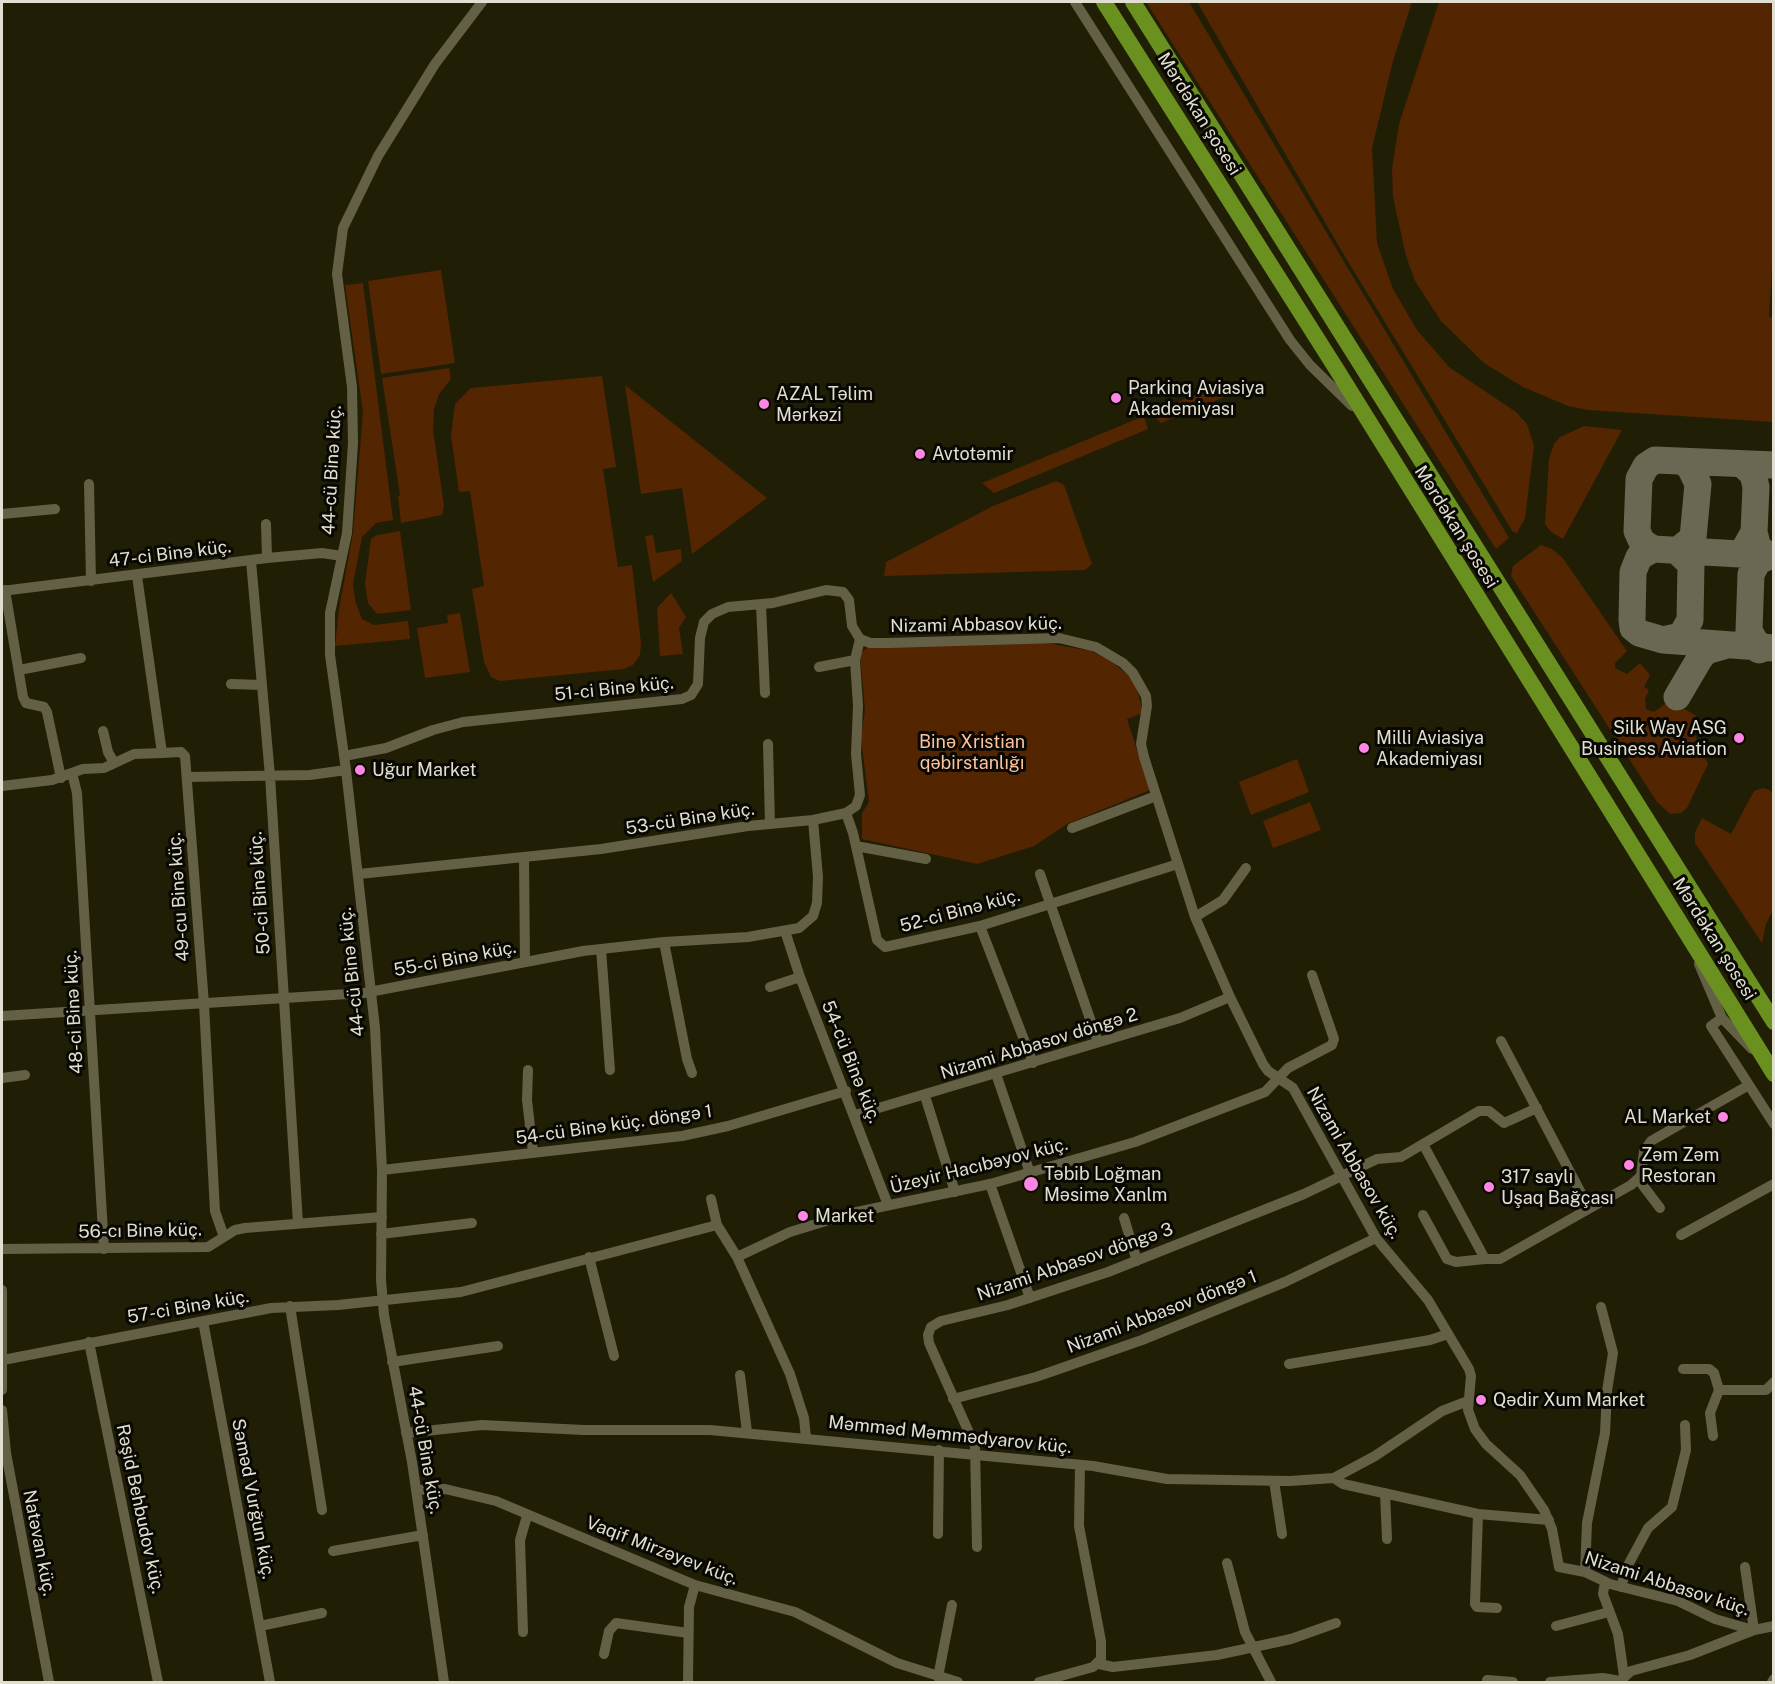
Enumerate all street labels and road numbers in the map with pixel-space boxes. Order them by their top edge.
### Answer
street label: Mərdəkan şosesi [1153,49,1245,179]
street label: 44-cü Binə küç. [318,405,346,535]
street label: Mərdəkan şosesi [1410,462,1502,592]
street label: 47-ci Binə küç. [107,536,233,572]
street label: Nizami Abbasov küç. [890,613,1062,637]
street label: 51-ci Binə küç. [553,672,675,706]
street label: 53-cü Binə küç. [624,798,756,840]
street label: 49-cu Binə küç. [164,831,194,963]
street label: 50-ci Binə küç. [245,831,275,955]
street label: Mərdəkan şosesi [1668,874,1760,1004]
street label: 52-ci Binə küç. [898,885,1022,937]
street label: 44-cü Binə küç. [334,906,370,1038]
street label: 55-ci Binə küç. [392,937,518,981]
street label: 48-ci Binə küç. [60,949,88,1075]
street label: 54-cü Binə küç. [817,998,885,1126]
street label: Nizami Abbasov döngə 2 [938,1004,1140,1084]
street label: Nizami Abbasov küç. [1302,1083,1406,1243]
street label: 54-cü Binə küç. döngə 1 [514,1100,714,1150]
street label: Üzeyir Hacıbəyov küç. [888,1133,1070,1199]
street label: Nizami Abbasov döngə 3 [974,1218,1176,1306]
street label: 56-cı Binə küç. [78,1219,202,1243]
street label: Nizami Abbasov döngə 1 [1064,1266,1260,1358]
street label: 57-ci Binə küç. [125,1286,251,1328]
street label: 44-cü Binə küç. [403,1384,447,1516]
street label: Məmməd Məmmədyarov küç. [827,1411,1073,1459]
street label: Səməd Vurğun küç. [227,1417,279,1581]
street label: Rəşid Behbudov küç. [111,1422,169,1596]
street label: Natəvan küç. [18,1488,60,1598]
street label: Vaqif Mirzəyev küç. [583,1512,741,1590]
street label: Nizami Abbasov küç. [1582,1547,1752,1621]

